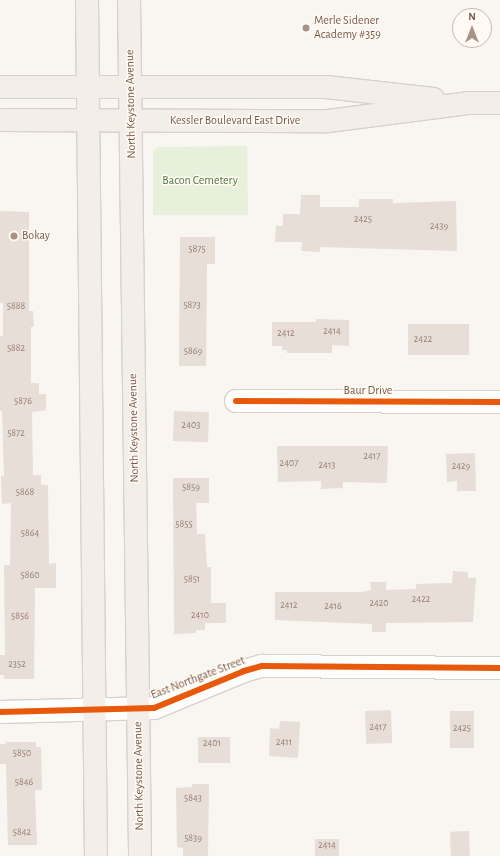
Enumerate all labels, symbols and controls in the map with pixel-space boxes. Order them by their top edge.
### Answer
north arrow [452,8,492,48]
text: N [468,11,476,22]
place label: Merle Sidener Academy #359 [314,14,381,42]
marker: Merle Sidener Academy #359 [301,23,311,33]
street label: North Keystone Avenue [123,49,139,159]
street label: Kessler Boulevard East Drive [170,114,300,128]
park label: Bacon Cemetery [162,174,238,188]
house number: 2425 [354,214,372,226]
house number: 2439 [430,221,448,233]
place label: Bokay [22,229,50,243]
marker: Bokay [9,231,19,241]
house number: 5875 [188,244,206,256]
house number: 5873 [183,300,201,312]
house number: 5888 [7,301,25,313]
house number: 2414 [323,326,341,338]
house number: 2412 [277,328,295,340]
house number: 2422 [414,334,432,346]
house number: 5882 [7,343,25,355]
house number: 5869 [184,346,202,358]
street label: North Keystone Avenue [126,373,142,483]
street label: Baur Drive [344,384,392,398]
house number: 5876 [14,396,32,408]
house number: 2403 [182,420,200,432]
house number: 5872 [7,428,25,440]
house number: 2417 [364,451,380,463]
house number: 2407 [280,458,298,470]
house number: 2413 [319,460,335,472]
house number: 2429 [452,461,470,473]
house number: 5859 [182,482,200,494]
house number: 5868 [16,487,34,499]
house number: 5855 [175,519,193,531]
house number: 5864 [21,528,39,540]
house number: 5860 [21,570,39,582]
house number: 5851 [184,574,200,586]
house number: 2422 [412,594,430,606]
house number: 2420 [369,598,389,610]
house number: 2412 [280,600,298,612]
house number: 2416 [324,601,342,613]
house number: 2410 [191,610,209,622]
house number: 5856 [11,611,29,623]
street label: East Northgate Street [149,653,247,703]
house number: 2352 [8,659,26,671]
street label: North Keystone Avenue [131,721,147,831]
house number: 2417 [370,722,386,734]
house number: 2425 [453,723,471,735]
house number: 2411 [276,737,292,749]
house number: 2401 [203,738,221,750]
house number: 5850 [13,748,31,760]
house number: 5846 [15,777,33,789]
house number: 5843 [184,793,202,805]
house number: 5842 [13,827,31,839]
house number: 5839 [184,833,202,845]
house number: 2414 [318,840,336,852]

